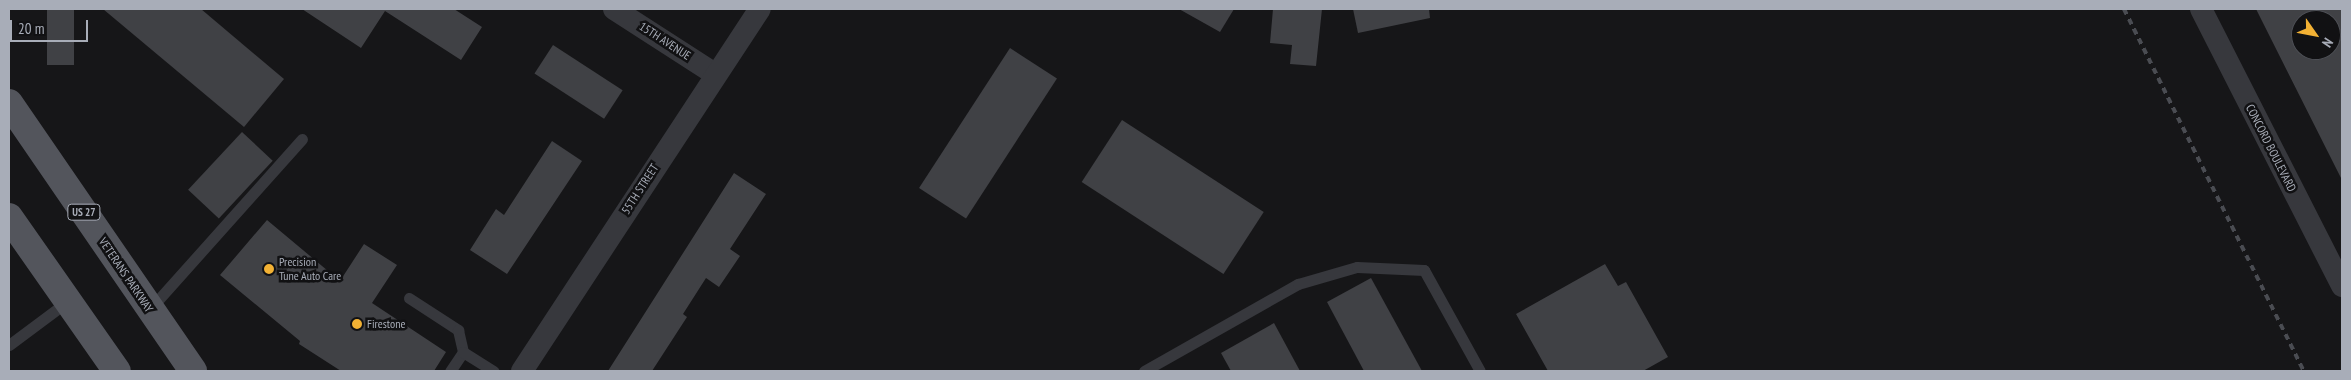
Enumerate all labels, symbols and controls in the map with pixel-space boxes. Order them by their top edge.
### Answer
scale bar [12,10,90,42]
north arrow [2291,10,2341,60]
text: 20 m [18,19,44,38]
street label: 15TH AVENUE [636,19,694,63]
text: N [2318,35,2337,51]
street label: CONCORD BOULEVARD [2243,102,2299,194]
street label: 55TH STREET [618,161,662,217]
road number: US 27 [66,203,102,220]
street label: VETERANS PARKWAY [96,235,156,315]
place label: Precision Tune Auto Care [279,255,342,283]
marker: Precision Tune Auto Care [263,263,275,275]
place label: Firestone [367,317,405,331]
marker: Firestone [351,318,363,330]

